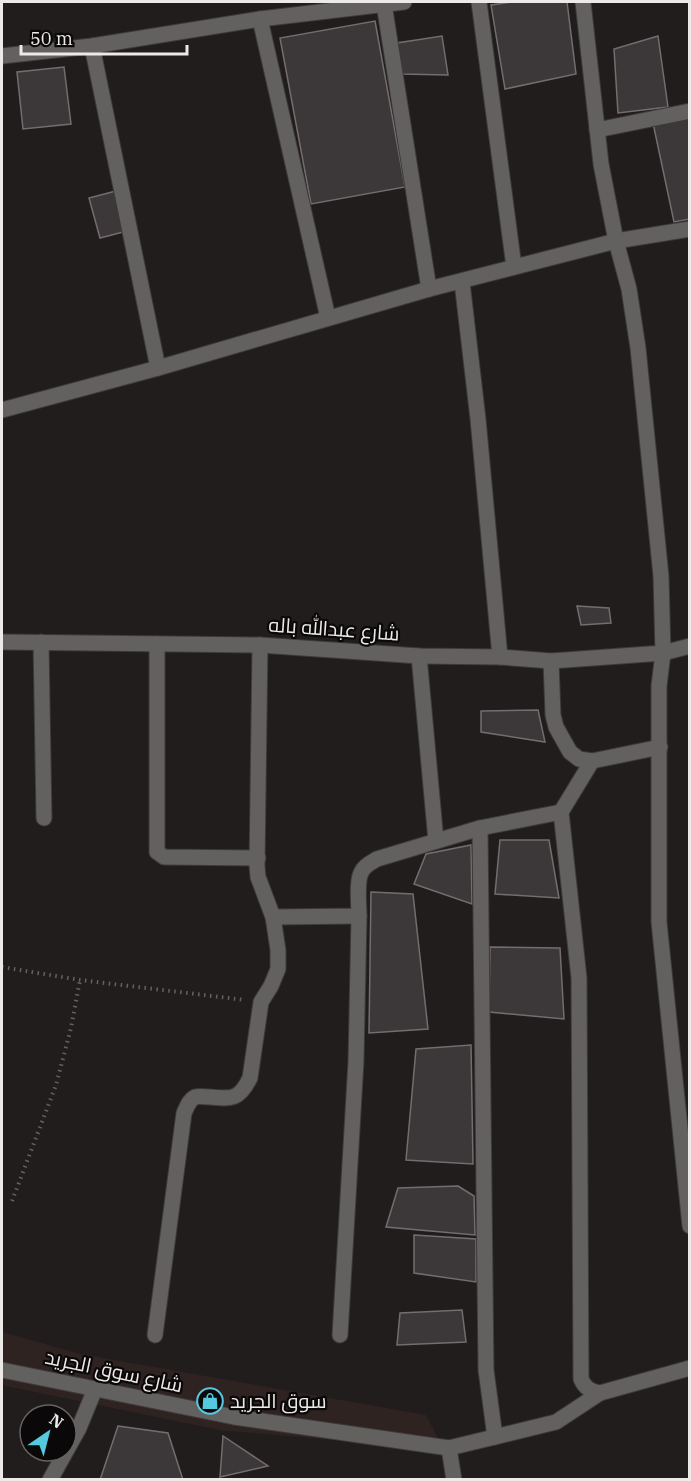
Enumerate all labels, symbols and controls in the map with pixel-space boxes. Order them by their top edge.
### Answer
scale bar [21,18,188,56]
text: 50 m [30,27,73,50]
street label: شارع عبدالله باله [268,610,400,648]
street label: شارع سوق الجريد [43,1343,185,1399]
shop icon: سوق الجريد [195,1386,225,1416]
place label: سوق الجريد [230,1387,327,1414]
north arrow [18,1403,78,1463]
text: N [46,1409,68,1433]

